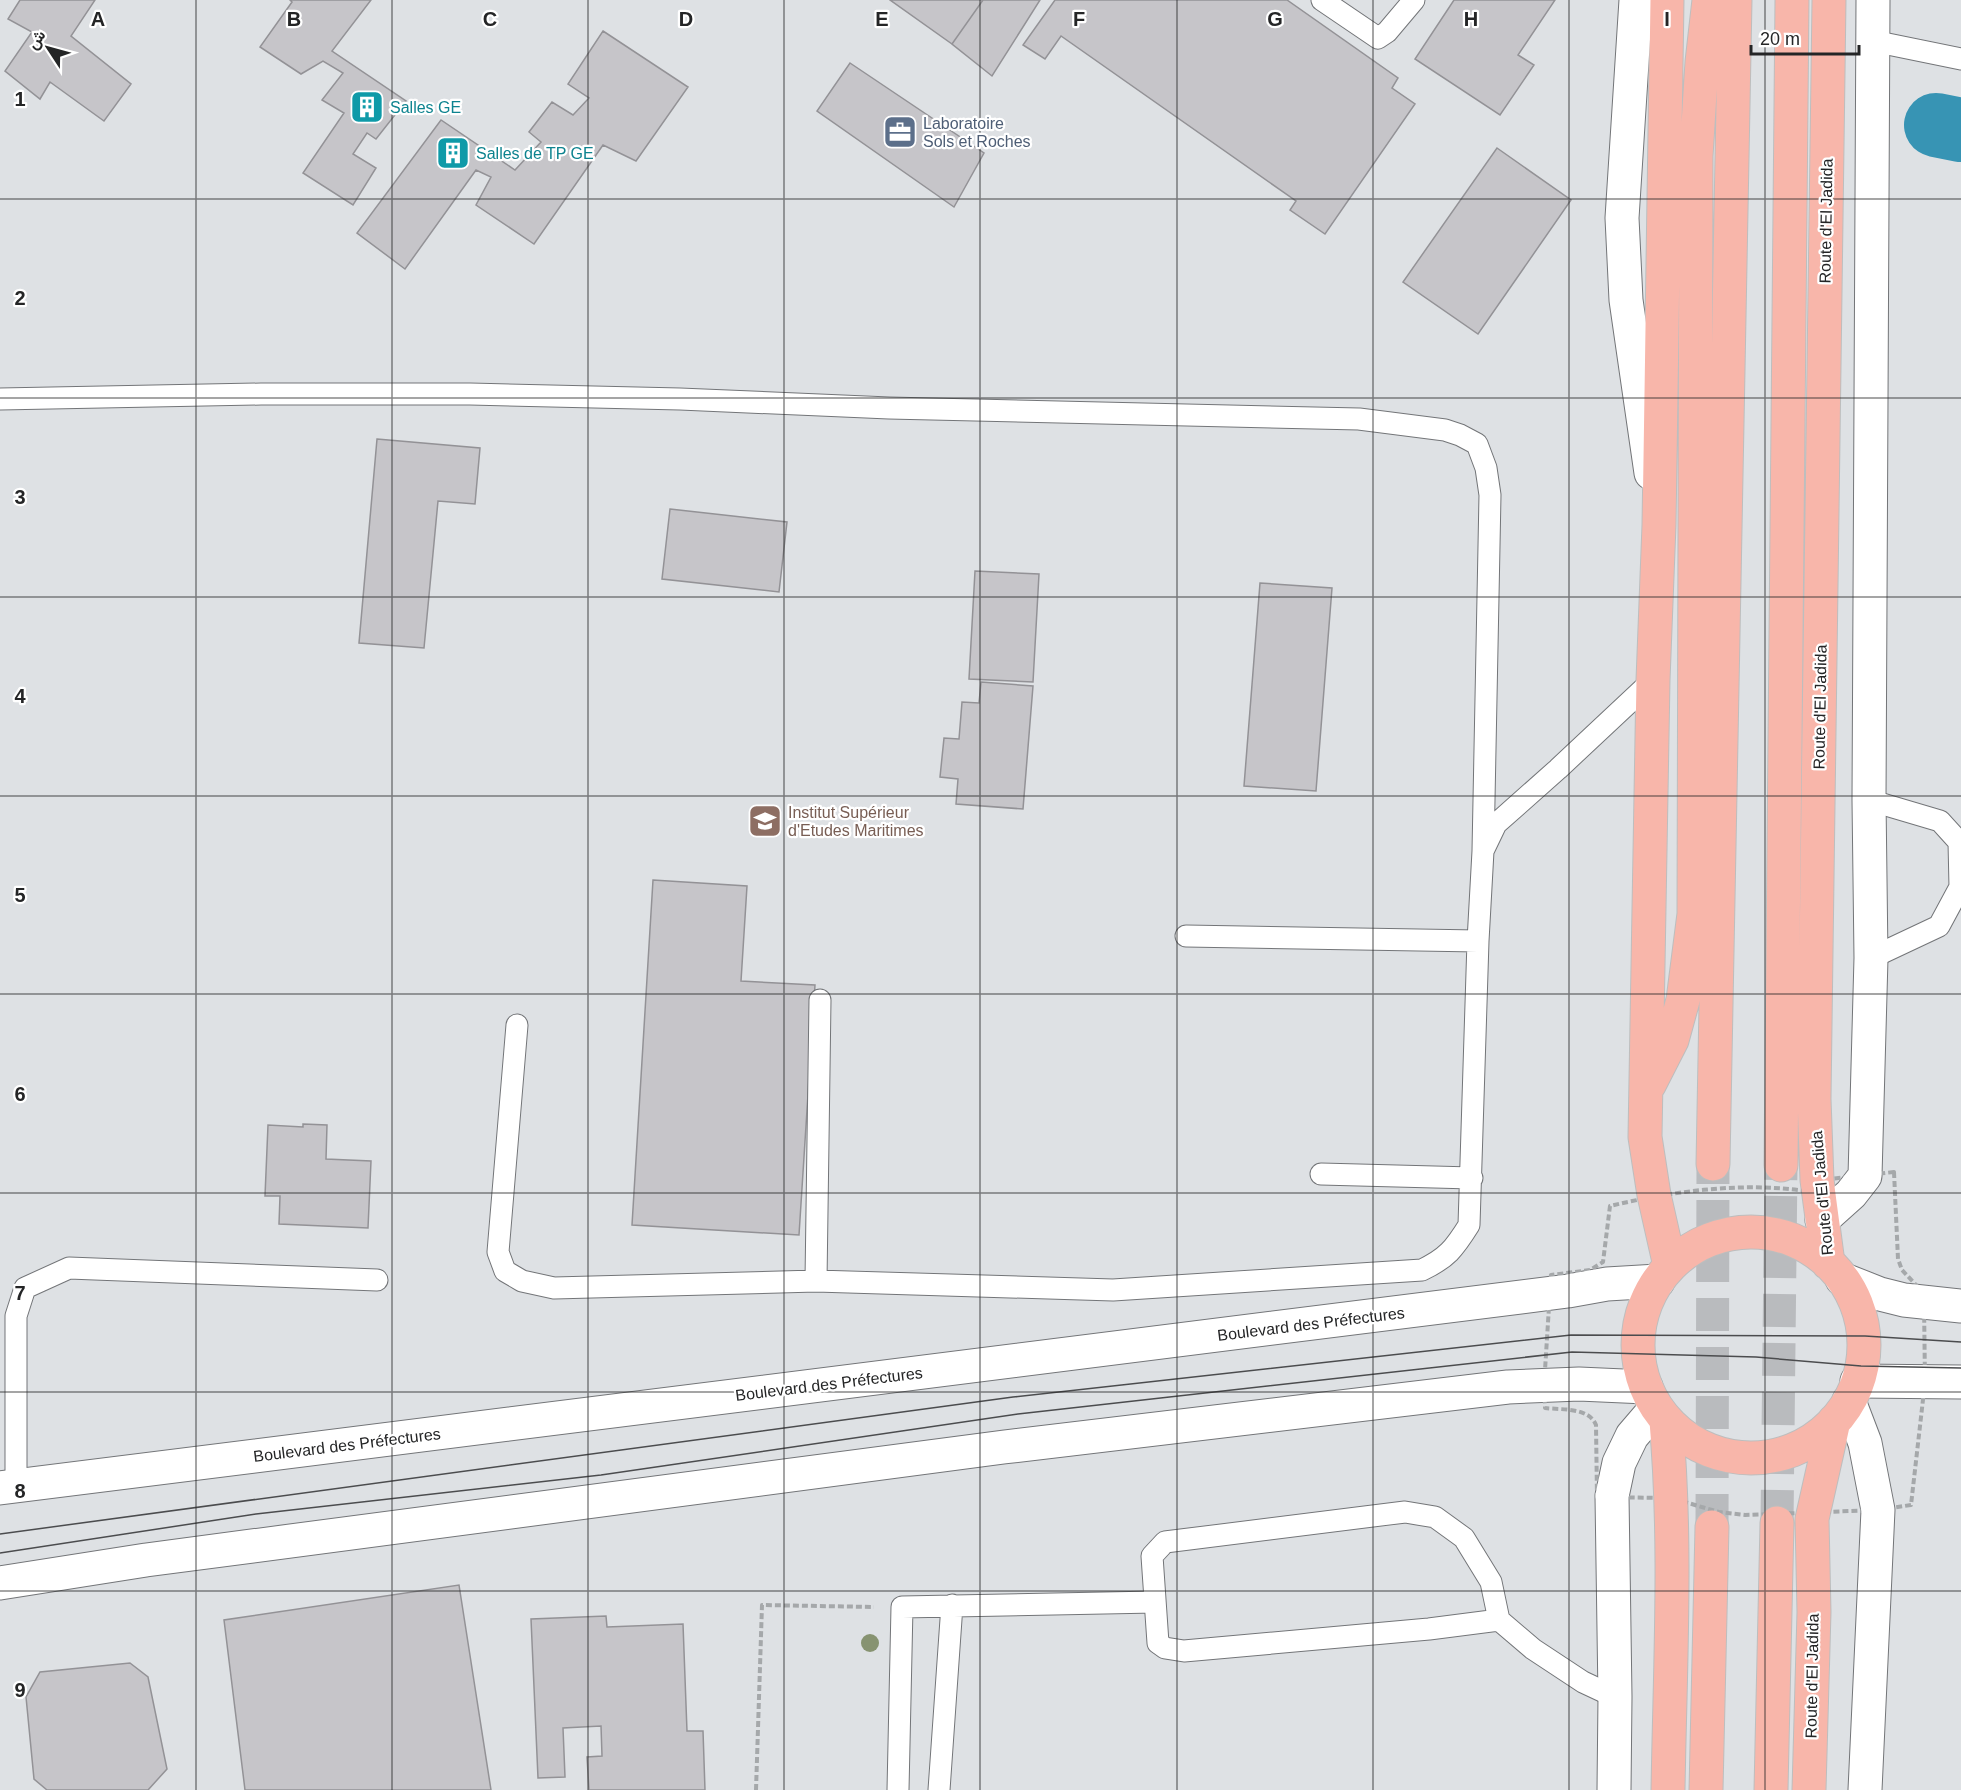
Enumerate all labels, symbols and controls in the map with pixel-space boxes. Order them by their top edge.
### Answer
text: A [91,8,105,30]
text: B [287,8,301,30]
text: C [483,8,497,30]
text: D [679,8,693,30]
text: E [875,8,889,30]
text: F [1073,8,1085,30]
text: G [1267,8,1283,30]
text: H [1464,8,1478,30]
text: I [1664,8,1670,30]
north arrow [18,18,78,78]
scale bar [1751,18,1859,56]
text: ش [24,27,50,53]
text: 20 m [1760,29,1800,49]
text: 1 [14,88,26,110]
building icon: Salles GE [349,89,385,125]
place label: Salles GE [390,99,461,116]
office icon: Laboratoire Sols et Roches [882,114,918,150]
place label: Laboratoire Sols et Roches [923,115,1031,150]
building icon: Salles de TP GE [435,135,471,171]
place label: Salles de TP GE [476,145,594,162]
street label: Route d'El Jadida [1816,158,1836,284]
text: 2 [14,287,26,309]
text: 3 [14,486,26,508]
street label: Route d'El Jadida [1810,644,1830,770]
text: 4 [14,685,26,707]
school or university icon: Institut Supérieur d'Etudes Maritimes [747,803,783,839]
place label: Institut Supérieur d'Etudes Maritimes [788,804,924,839]
text: 5 [14,884,26,906]
text: 6 [14,1083,26,1105]
street label: Route d'El Jadida [1808,1130,1836,1256]
text: 7 [14,1282,26,1304]
street label: Boulevard des Préfectures [1216,1304,1406,1344]
street label: Boulevard des Préfectures [734,1364,924,1404]
street label: Boulevard des Préfectures [252,1425,442,1465]
text: 8 [14,1480,26,1502]
street label: Route d'El Jadida [1802,1613,1822,1739]
text: 9 [14,1679,26,1701]

